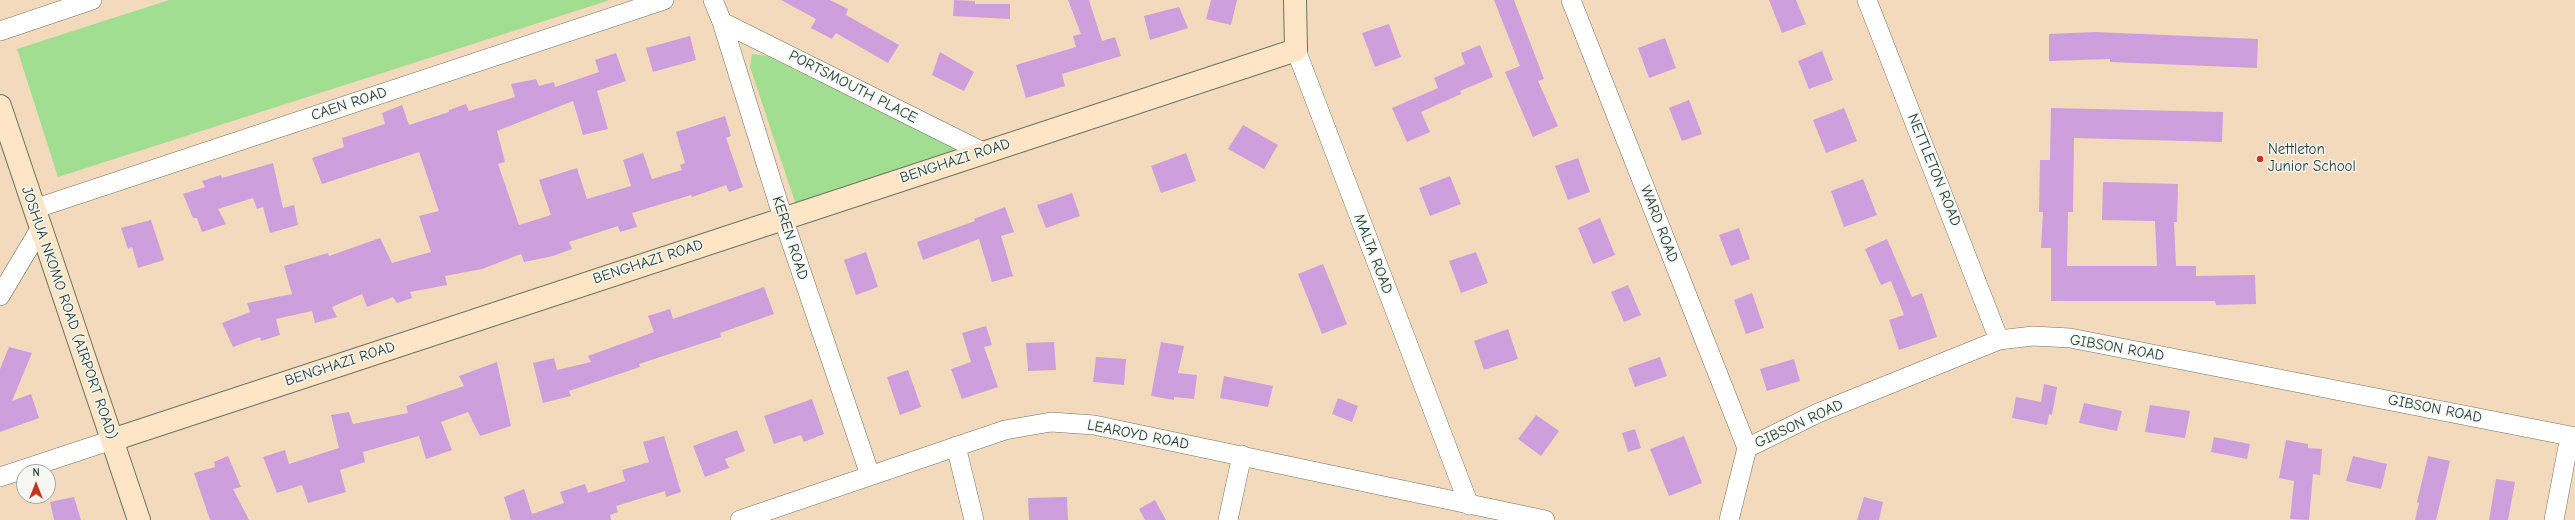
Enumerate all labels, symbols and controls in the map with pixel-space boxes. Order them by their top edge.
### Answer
street label: PORTSMOUTH PLACE [786,47,920,127]
street label: CAEN ROAD [309,83,389,125]
street label: NETTLETON ROAD [1903,111,1965,229]
street label: BENGHAZI ROAD [898,135,1012,187]
place label: Nettleton Junior School [2268,141,2356,176]
marker: Nettleton Junior School [2255,154,2265,164]
street label: WARD ROAD [1636,183,1682,265]
street label: JOSHUA NKOMO ROAD (AIRPORT ROAD) [17,184,121,442]
street label: KEREN ROAD [768,194,812,282]
street label: MALTA ROAD [1349,211,1397,297]
street label: BENGHAZI ROAD [591,236,705,288]
street label: GIBSON ROAD [2068,331,2166,365]
street label: BENGHAZI ROAD [283,338,397,390]
street label: GIBSON ROAD [2386,391,2484,427]
street label: GIBSON ROAD [1752,396,1846,452]
street label: LEAROYD ROAD [1086,416,1190,454]
north arrow [16,464,56,504]
text: N [32,466,40,479]

